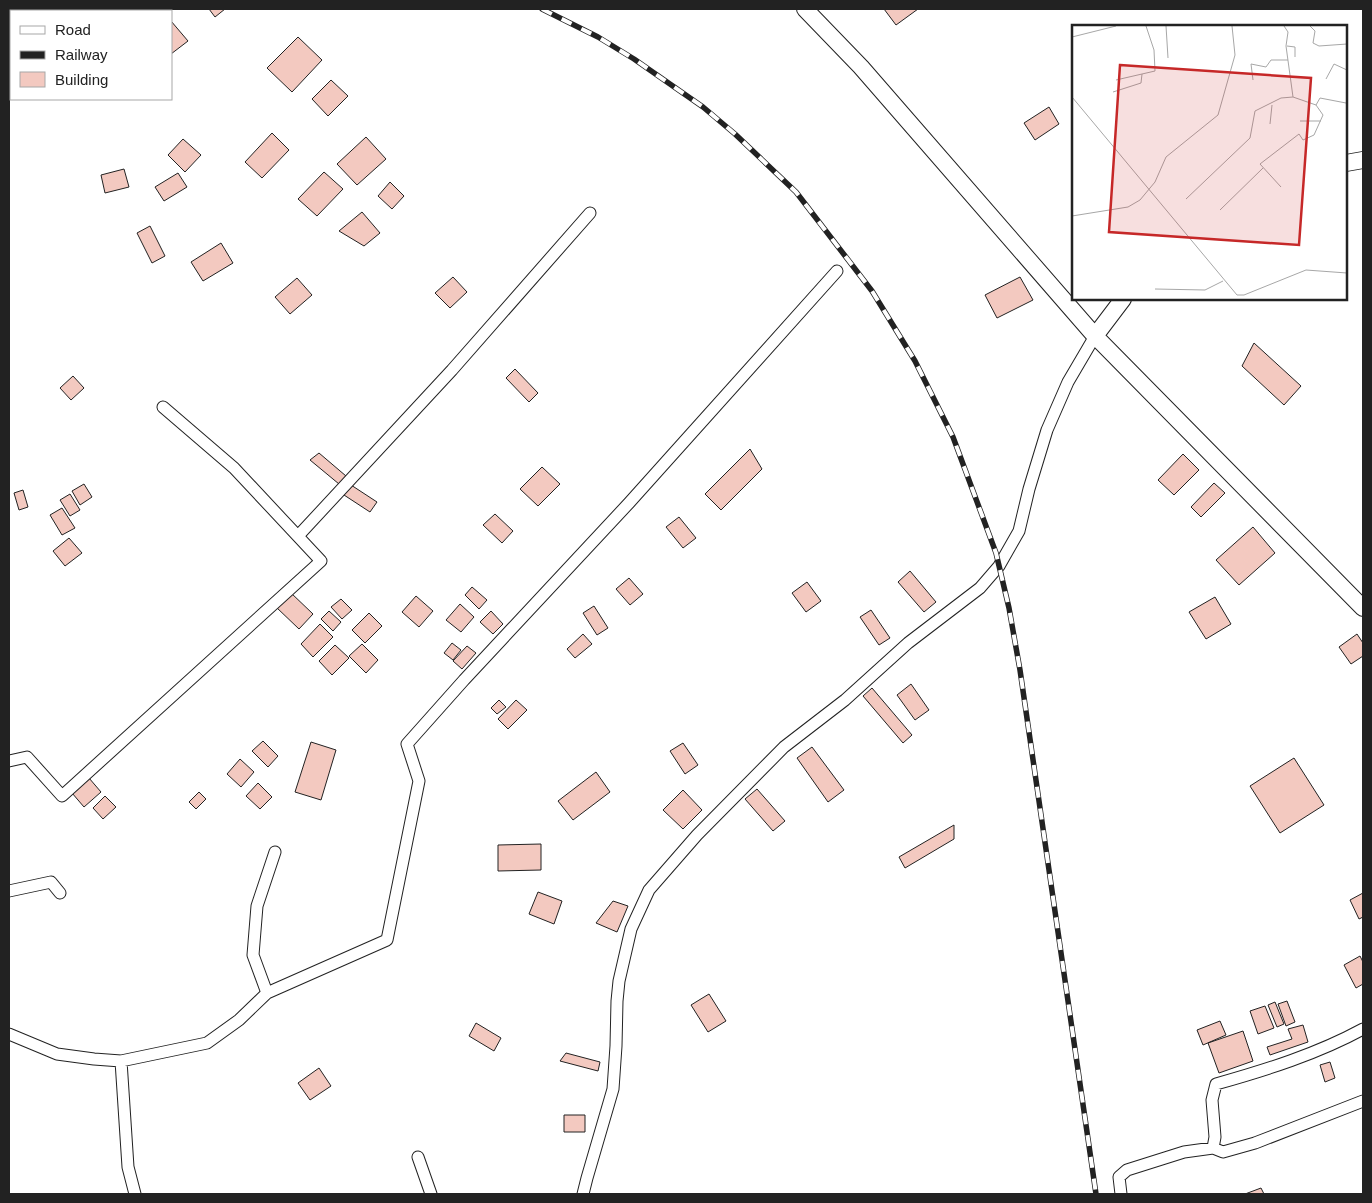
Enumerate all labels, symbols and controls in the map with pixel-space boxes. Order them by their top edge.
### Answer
legend [10,10,172,100]
text: Road [55,21,91,38]
inset map [1072,25,1347,300]
text: Railway [55,46,108,63]
text: Building [55,71,108,88]

